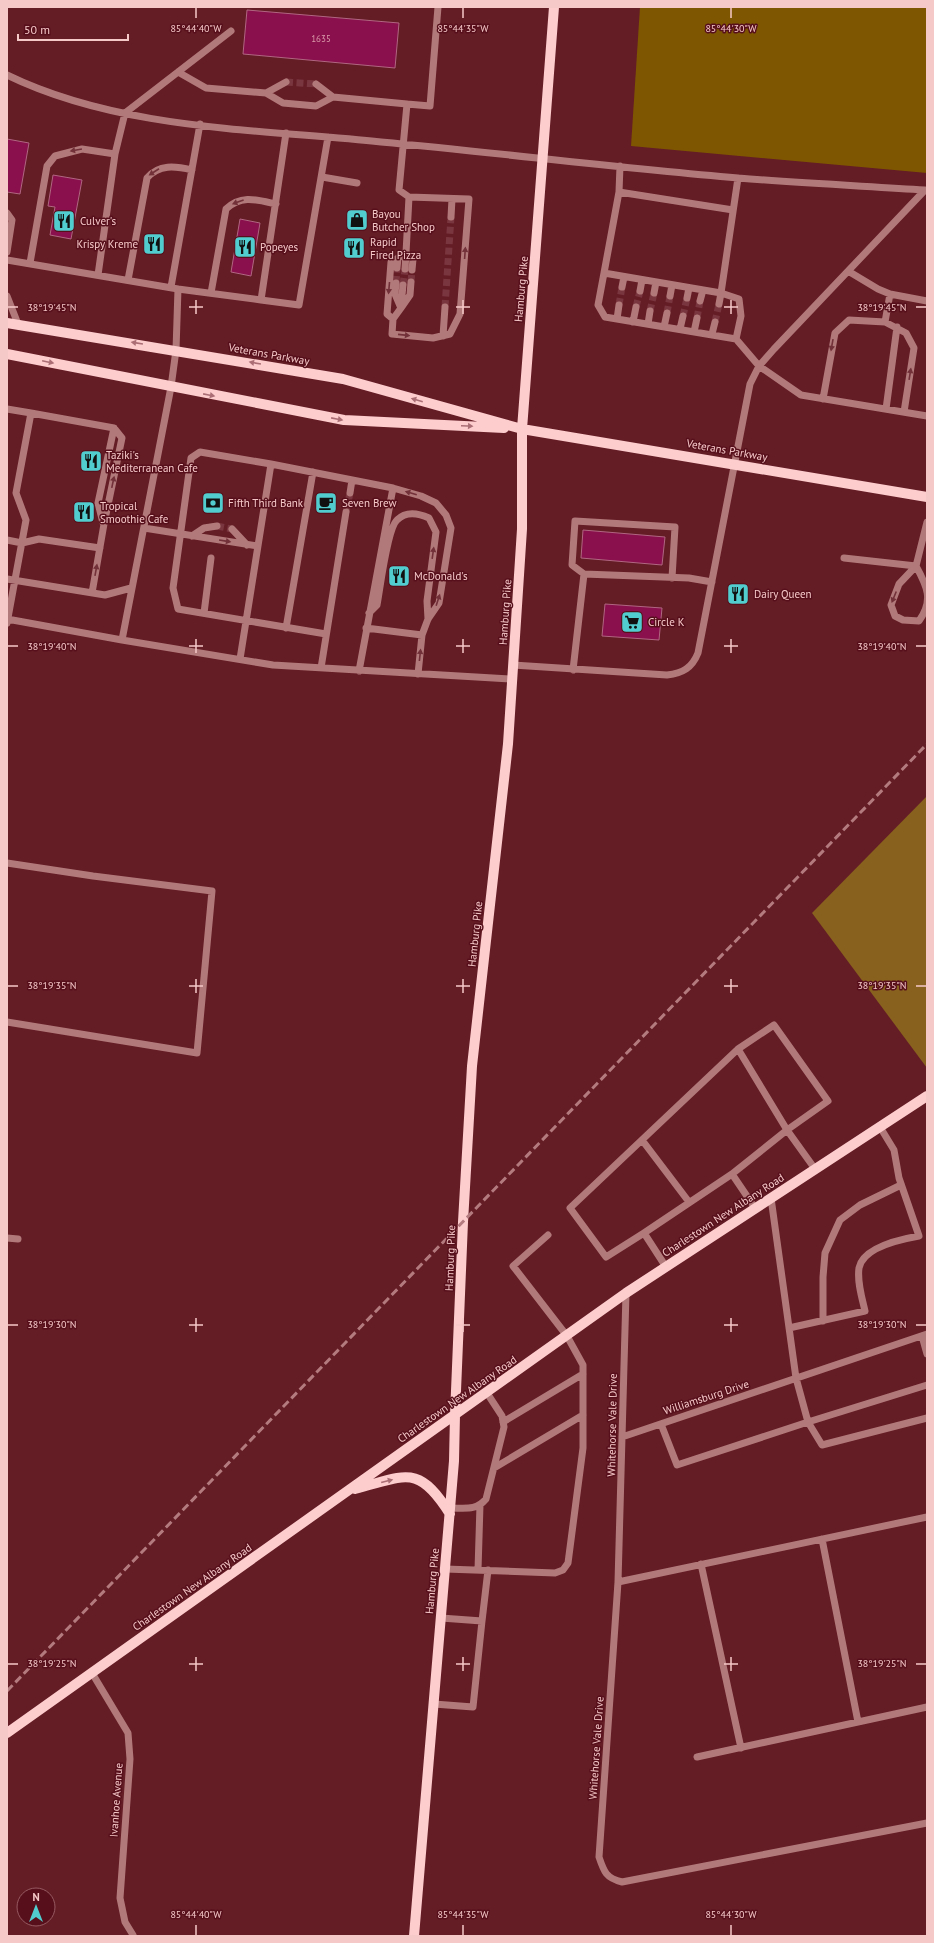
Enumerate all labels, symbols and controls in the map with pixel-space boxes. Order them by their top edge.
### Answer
scale bar [18,16,128,42]
text: 50 m [24,22,50,37]
text: 85°44'40"W [170,22,222,35]
text: 85°44'35"W [437,22,489,35]
text: 85°44'30"W [705,22,757,35]
house number: 1635 [311,33,331,44]
one-way arrow [70,147,82,153]
one-way arrow [149,168,160,176]
one-way arrow [231,199,243,205]
shop icon: Bayou Butcher Shop [344,207,370,233]
place label: Bayou Butcher Shop [372,207,435,234]
restaurant icon: Culver's [51,208,77,234]
place label: Culver's [80,214,116,228]
restaurant icon: Krispy Kreme [141,231,167,257]
restaurant icon: Popeyes [232,234,258,260]
restaurant icon: Rapid Fired Pizza [341,235,367,261]
place label: Rapid Fired Pizza [370,235,421,262]
place label: Krispy Kreme [77,237,138,251]
place label: Popeyes [260,240,299,254]
one-way arrow [461,247,468,259]
street label: Hamburg Pike [511,255,531,323]
one-way arrow [385,282,392,294]
text: 38°19'45"N [27,301,77,314]
text: 38°19'45"N [857,301,907,314]
one-way arrow [398,332,410,338]
one-way arrow [829,338,835,351]
one-way arrow [131,340,143,346]
street label: Veterans Parkway [226,340,311,368]
one-way arrow [42,359,55,365]
one-way arrow [249,360,261,366]
one-way arrow [907,368,913,380]
one-way arrow [203,392,215,398]
one-way arrow [411,397,423,403]
one-way arrow [331,416,343,422]
one-way arrow [461,423,473,430]
street label: Veterans Parkway [684,436,769,464]
restaurant icon: Taziki's Mediterranean Cafe [78,448,104,474]
place label: Taziki's Mediterranean Cafe [106,448,198,475]
one-way arrow [110,476,116,488]
bank icon: Fifth Third Bank [200,490,226,516]
cafe icon: Seven Brew [313,490,339,516]
one-way arrow [405,490,417,496]
place label: Fifth Third Bank [228,496,304,510]
place label: Seven Brew [342,496,397,510]
restaurant icon: Tropical Smoothie Cafe [71,499,97,525]
place label: Tropical Smoothie Cafe [100,499,169,526]
one-way arrow [219,538,231,544]
one-way arrow [430,547,436,559]
restaurant icon: McDonald's [386,563,412,589]
one-way arrow [93,564,99,576]
place label: McDonald's [414,569,468,583]
street label: Hamburg Pike [496,578,514,645]
restaurant icon: Dairy Queen [725,581,751,607]
place label: Dairy Queen [754,587,812,601]
one-way arrow [890,592,896,604]
one-way arrow [435,594,441,606]
supermarket icon: Circle K [619,609,645,635]
place label: Circle K [648,615,685,629]
text: 38°19'40"N [27,640,77,653]
text: 38°19'40"N [857,640,907,653]
one-way arrow [417,649,424,661]
street label: Hamburg Pike [465,900,485,968]
text: 38°19'35"N [27,979,77,992]
text: 38°19'35"N [857,979,907,992]
street label: Charlestown New Albany Road [659,1170,787,1260]
street label: Hamburg Pike [442,1224,458,1291]
text: 38°19'30"N [27,1318,77,1331]
text: 38°19'30"N [857,1318,907,1331]
street label: Charlestown New Albany Road [395,1352,520,1446]
street label: Whitehorse Vale Drive [604,1373,620,1477]
street label: Williamsburg Drive [661,1376,751,1417]
one-way arrow [381,1478,393,1484]
street label: Charlestown New Albany Road [130,1540,255,1634]
street label: Hamburg Pike [422,1547,442,1615]
text: 38°19'25"N [27,1657,77,1670]
text: 38°19'25"N [857,1657,907,1670]
street label: Whitehorse Vale Drive [585,1696,607,1800]
street label: Ivanhoe Avenue [106,1762,126,1838]
north arrow [16,1887,56,1927]
text: N [32,1890,40,1904]
text: 85°44'40"W [170,1908,222,1921]
text: 85°44'35"W [437,1908,489,1921]
text: 85°44'30"W [705,1908,757,1921]

